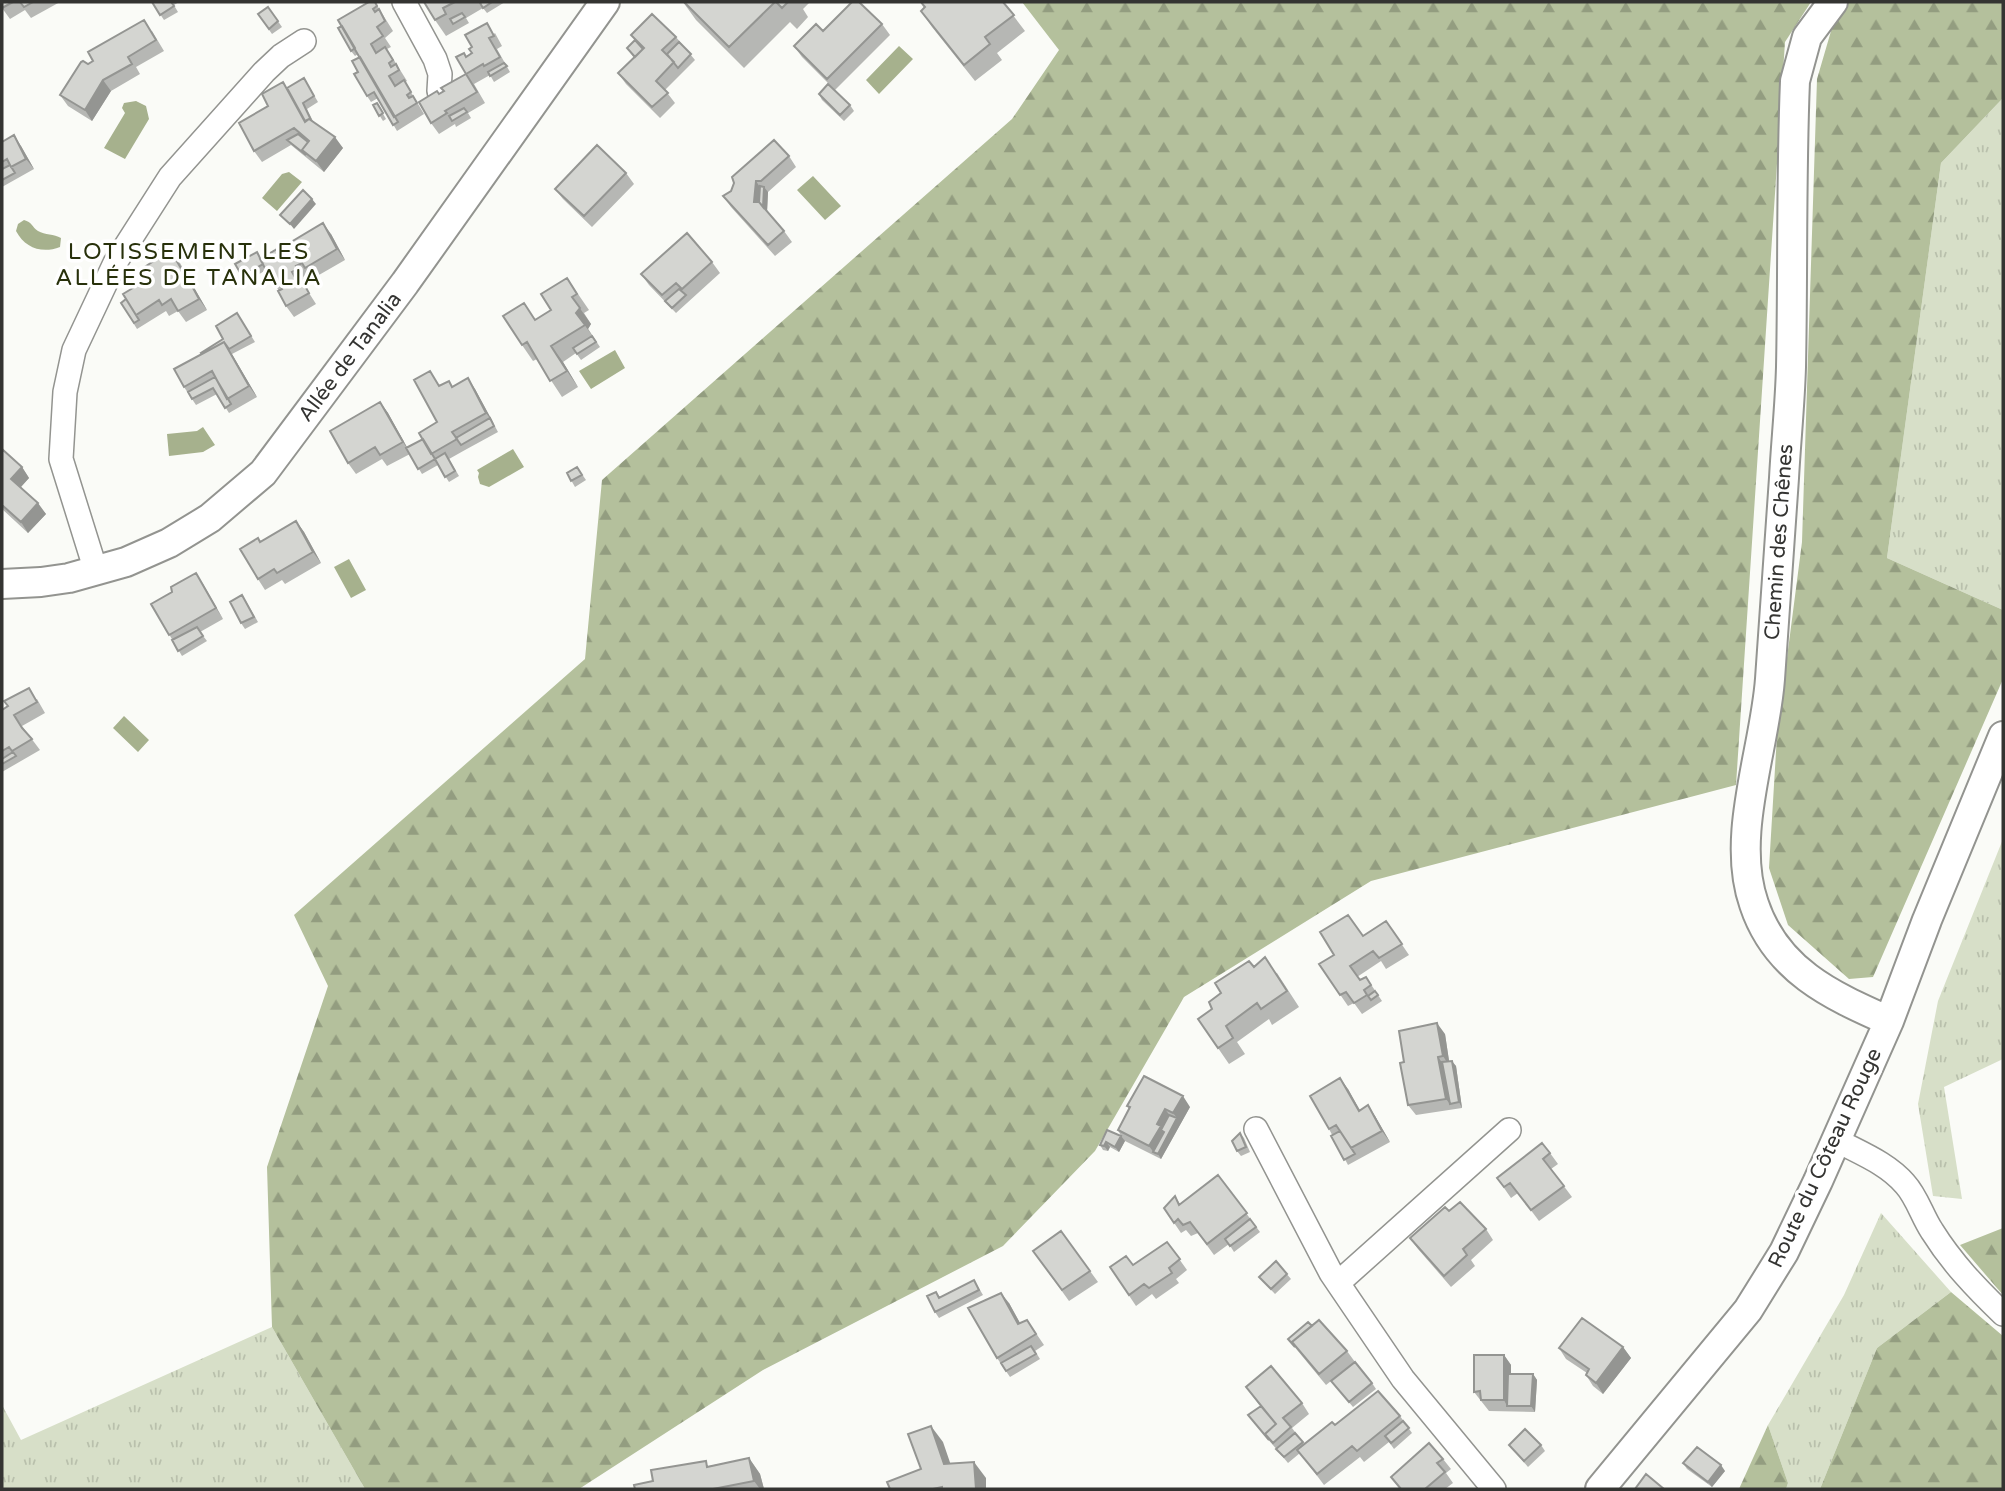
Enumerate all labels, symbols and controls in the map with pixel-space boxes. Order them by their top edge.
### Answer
district label: LOTISSEMENT LES ALLÉES DE TANALIA [55,238,323,292]
street label: Allée de Tanalia [293,287,407,427]
street label: Chemin des Chênes [1760,443,1798,641]
street label: Route du Côteau Rouge [1763,1044,1887,1272]

